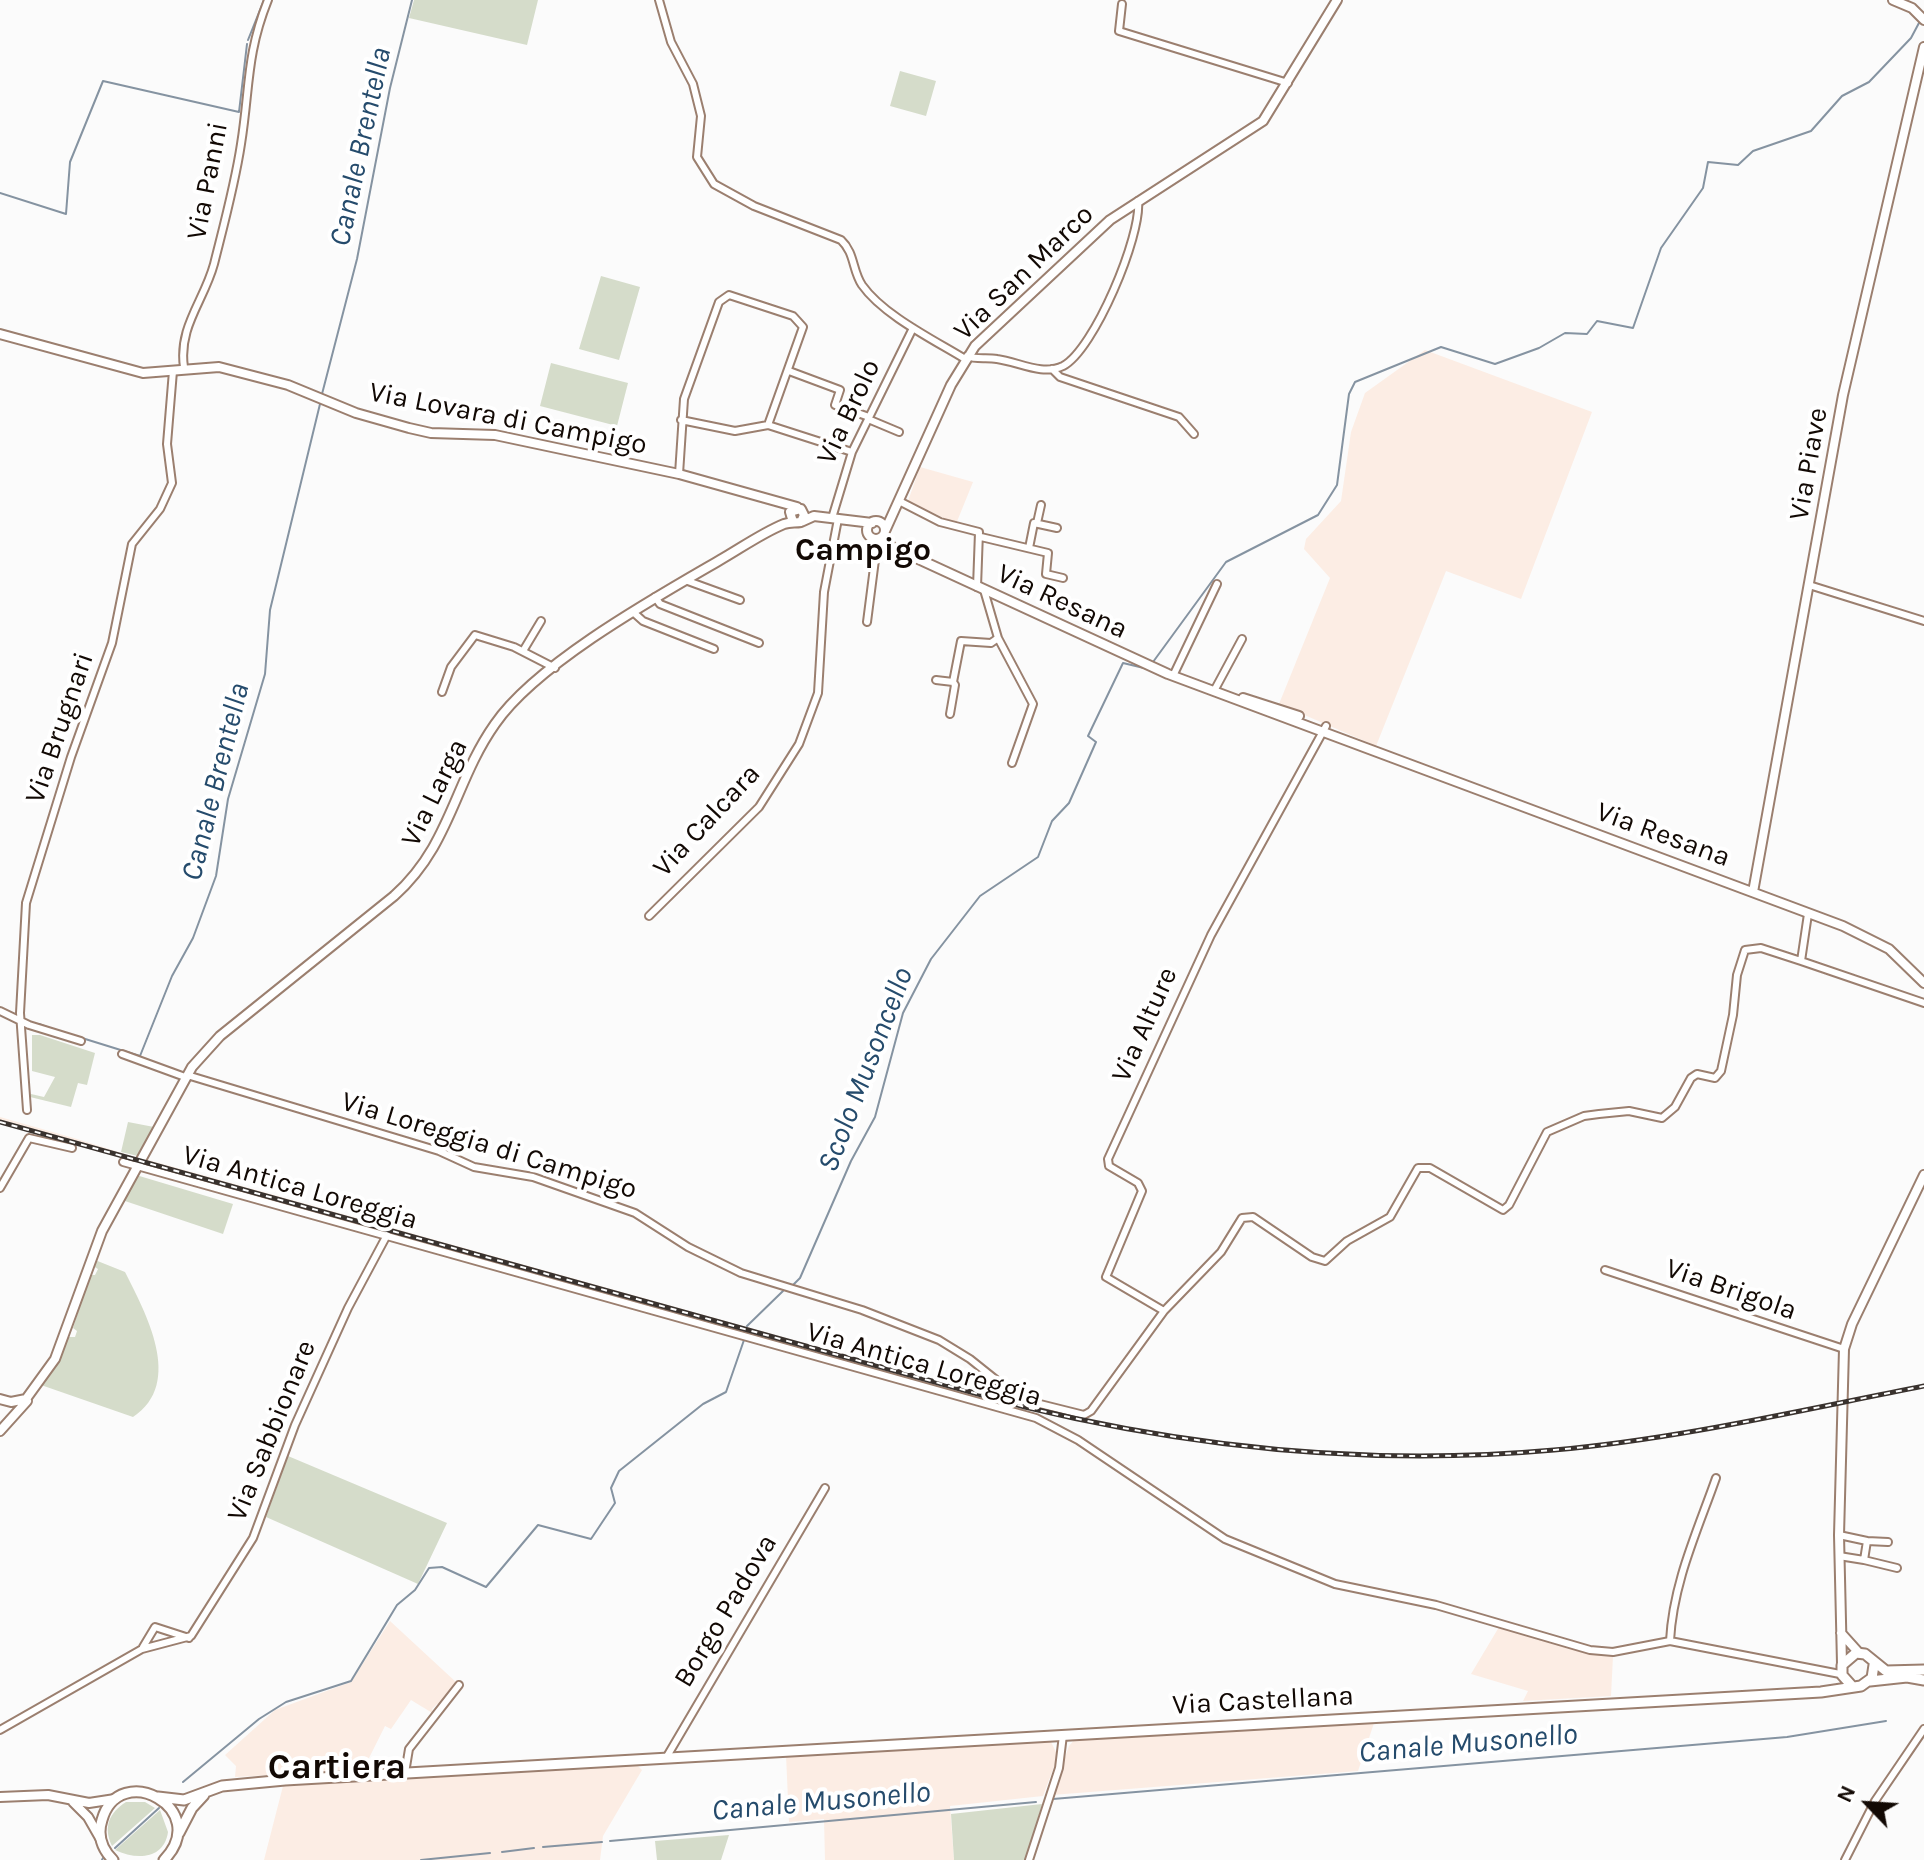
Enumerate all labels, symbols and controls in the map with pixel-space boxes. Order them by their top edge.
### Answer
water label: Canale Brentella [322,44,400,250]
street label: Via Panni [180,119,236,243]
street label: Via San Marco [947,198,1101,348]
street label: Via Brolo [810,354,888,470]
street label: Via Lovara di Campigo [366,376,650,462]
street label: Via Piave [1783,405,1835,523]
district label: Campigo [795,532,931,570]
street label: Via Resana [991,557,1133,647]
street label: Via Brugnari [19,648,101,808]
water label: Canale Brentella [174,679,258,885]
street label: Via Larga [395,734,475,852]
street label: Via Calcara [646,758,768,884]
street label: Via Resana [1591,795,1735,875]
street label: Via Alture [1105,962,1185,1088]
water label: Scolo Musoncello [811,963,921,1177]
street label: Via Loreggia di Campigo [337,1085,641,1207]
street label: Via Antica Loreggia [179,1138,421,1238]
street label: Via Brigola [1661,1252,1801,1328]
street label: Via Antica Loreggia [803,1315,1045,1415]
street label: Via Sabbionare [220,1336,324,1526]
street label: Borgo Padova [667,1528,785,1694]
street label: Via Castellana [1171,1679,1355,1723]
water label: Canale Musonello [1357,1717,1579,1771]
district label: Cartiera [268,1746,406,1790]
north arrow [1828,1764,1908,1844]
water label: Canale Musonello [710,1775,932,1829]
text: N [1831,1781,1861,1807]

